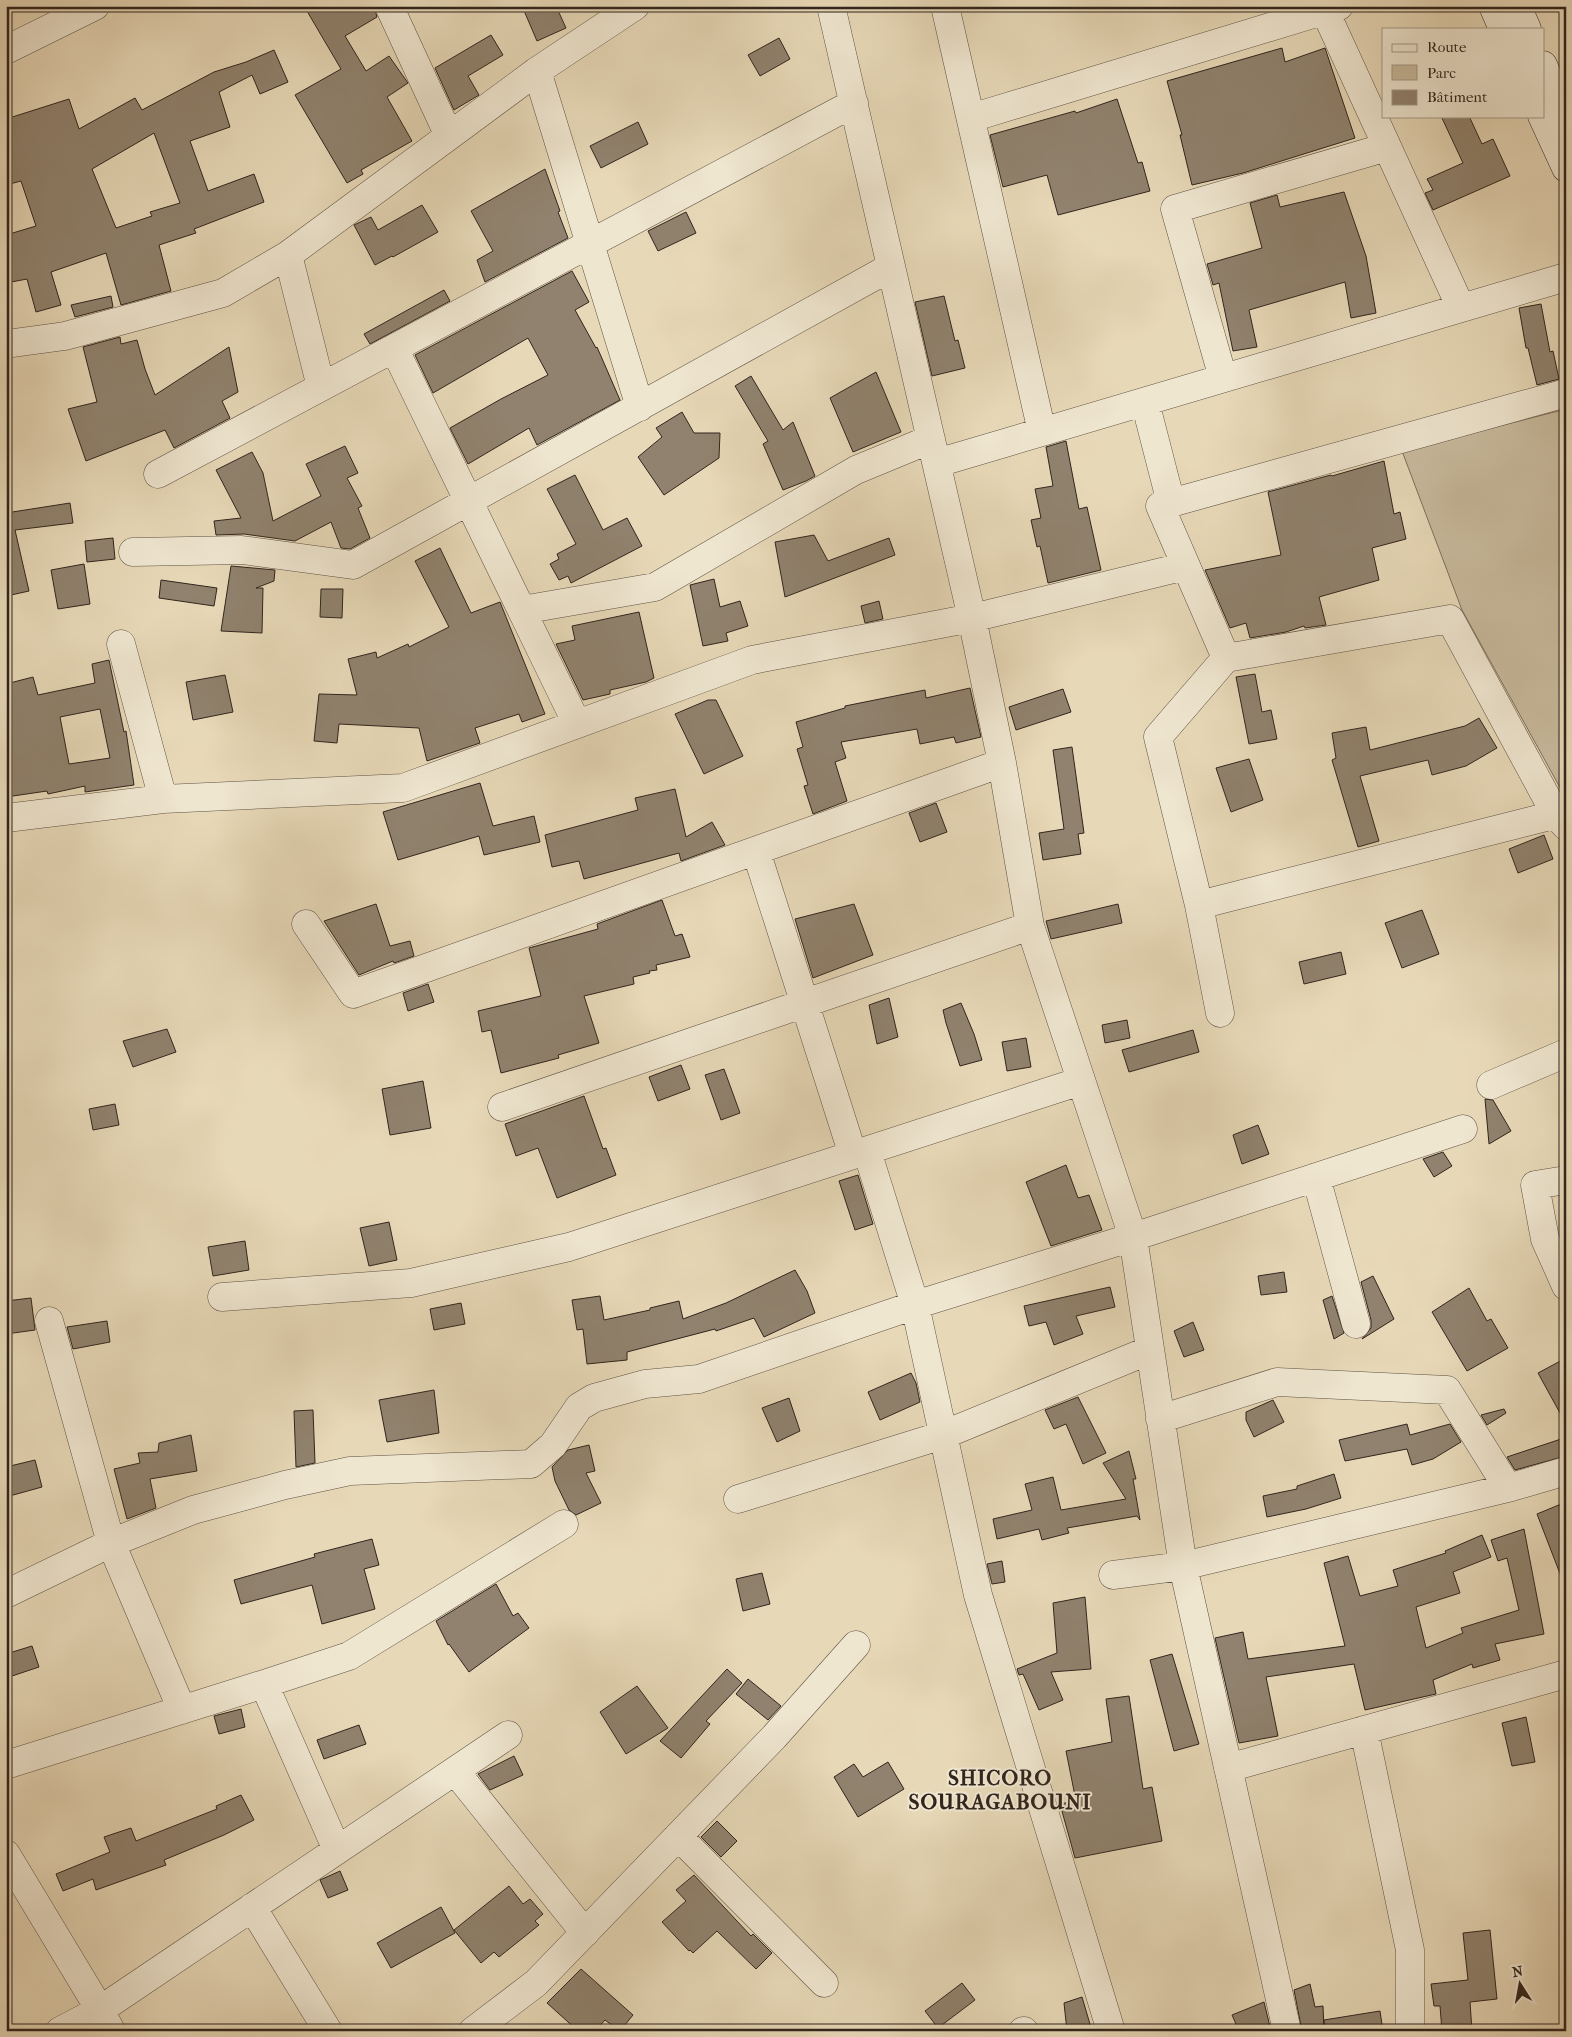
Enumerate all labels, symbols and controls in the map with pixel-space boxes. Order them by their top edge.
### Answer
legend [1382,28,1544,118]
text: Route [1427,38,1467,56]
text: Parc [1427,64,1456,82]
text: Bâtiment [1427,88,1488,106]
district label: SHICORO SOURAGABOUNI [909,1766,1091,1814]
north arrow [1494,1960,1544,2010]
text: N [1511,1962,1525,1981]

